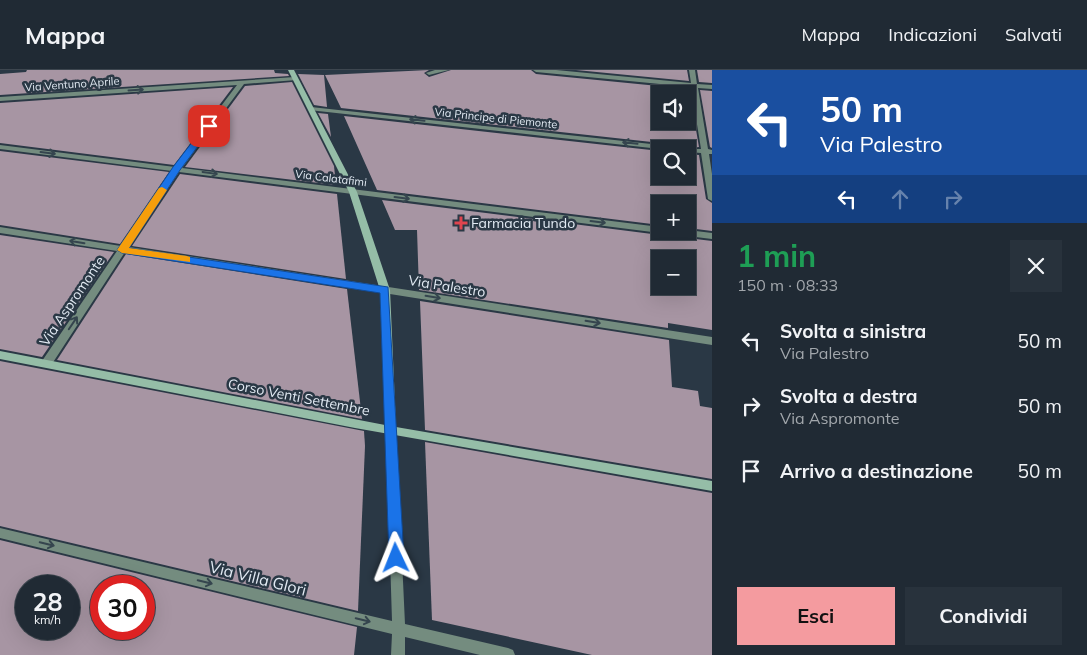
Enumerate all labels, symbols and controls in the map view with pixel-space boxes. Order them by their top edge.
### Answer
text: Mappa [25,20,105,50]
text: Mappa [802,23,860,46]
text: Indicazioni [888,23,977,46]
text: Salvati [1005,23,1062,46]
street label: Via Ventuno Aprile [24,74,120,94]
map controls [651,85,696,295]
button: sound [651,85,696,130]
one-way arrow [128,86,144,95]
text: 50 m [820,87,903,131]
icon: left [737,90,802,155]
pin [188,105,230,147]
street label: Via Principe di Piemonte [434,105,558,131]
icon: arrive [195,112,223,140]
one-way arrow [409,115,425,125]
text: Via Palestro [820,130,943,158]
one-way arrow [623,139,639,148]
button: search [651,140,696,185]
one-way arrow [40,148,56,158]
street label: Via Calatafimi [294,167,368,189]
one-way arrow [201,168,217,178]
icon: left [833,185,861,213]
icon: ahead [886,185,914,213]
icon: right [939,185,967,213]
one-way arrow [393,193,409,203]
button: + [651,195,696,240]
place label: Farmacia Tundo [471,214,575,232]
marker: Farmacia Tundo [455,217,467,229]
one-way arrow [589,217,605,227]
one-way arrow [69,237,85,247]
text: 1 min [737,237,816,275]
button: close [1010,240,1062,292]
button: − [651,250,696,295]
street label: Via Aspromonte [35,253,109,349]
street label: Via Palestro [407,271,487,301]
text: 150 m · 08:33 [737,275,838,295]
one-way arrow [425,293,441,303]
one-way arrow [68,316,79,330]
one-way arrow [585,318,601,328]
text: Svolta a sinistra [780,319,926,343]
icon: left [737,327,765,355]
text: 50 m [1018,329,1062,353]
text: Via Palestro [780,343,869,363]
street label: Corso Venti Settembre [227,374,371,420]
text: Svolta a destra [780,384,918,408]
icon: right [737,392,765,420]
text: 50 m [1018,394,1062,418]
text: Via Aspromonte [780,408,900,428]
icon: arrive [737,457,765,485]
text: Arrivo a destinazione [780,459,973,483]
text: 50 m [1018,459,1062,483]
position arrow [369,531,421,583]
one-way arrow [39,540,55,549]
street label: Via Villa Glori [207,556,309,600]
speed limit sign: 30 [90,575,155,640]
one-way arrow [197,578,213,587]
text: 28 [32,586,63,617]
button: Esci [737,587,895,645]
button: Condividi [905,587,1062,645]
text: km/h [34,612,61,627]
one-way arrow [355,616,371,625]

